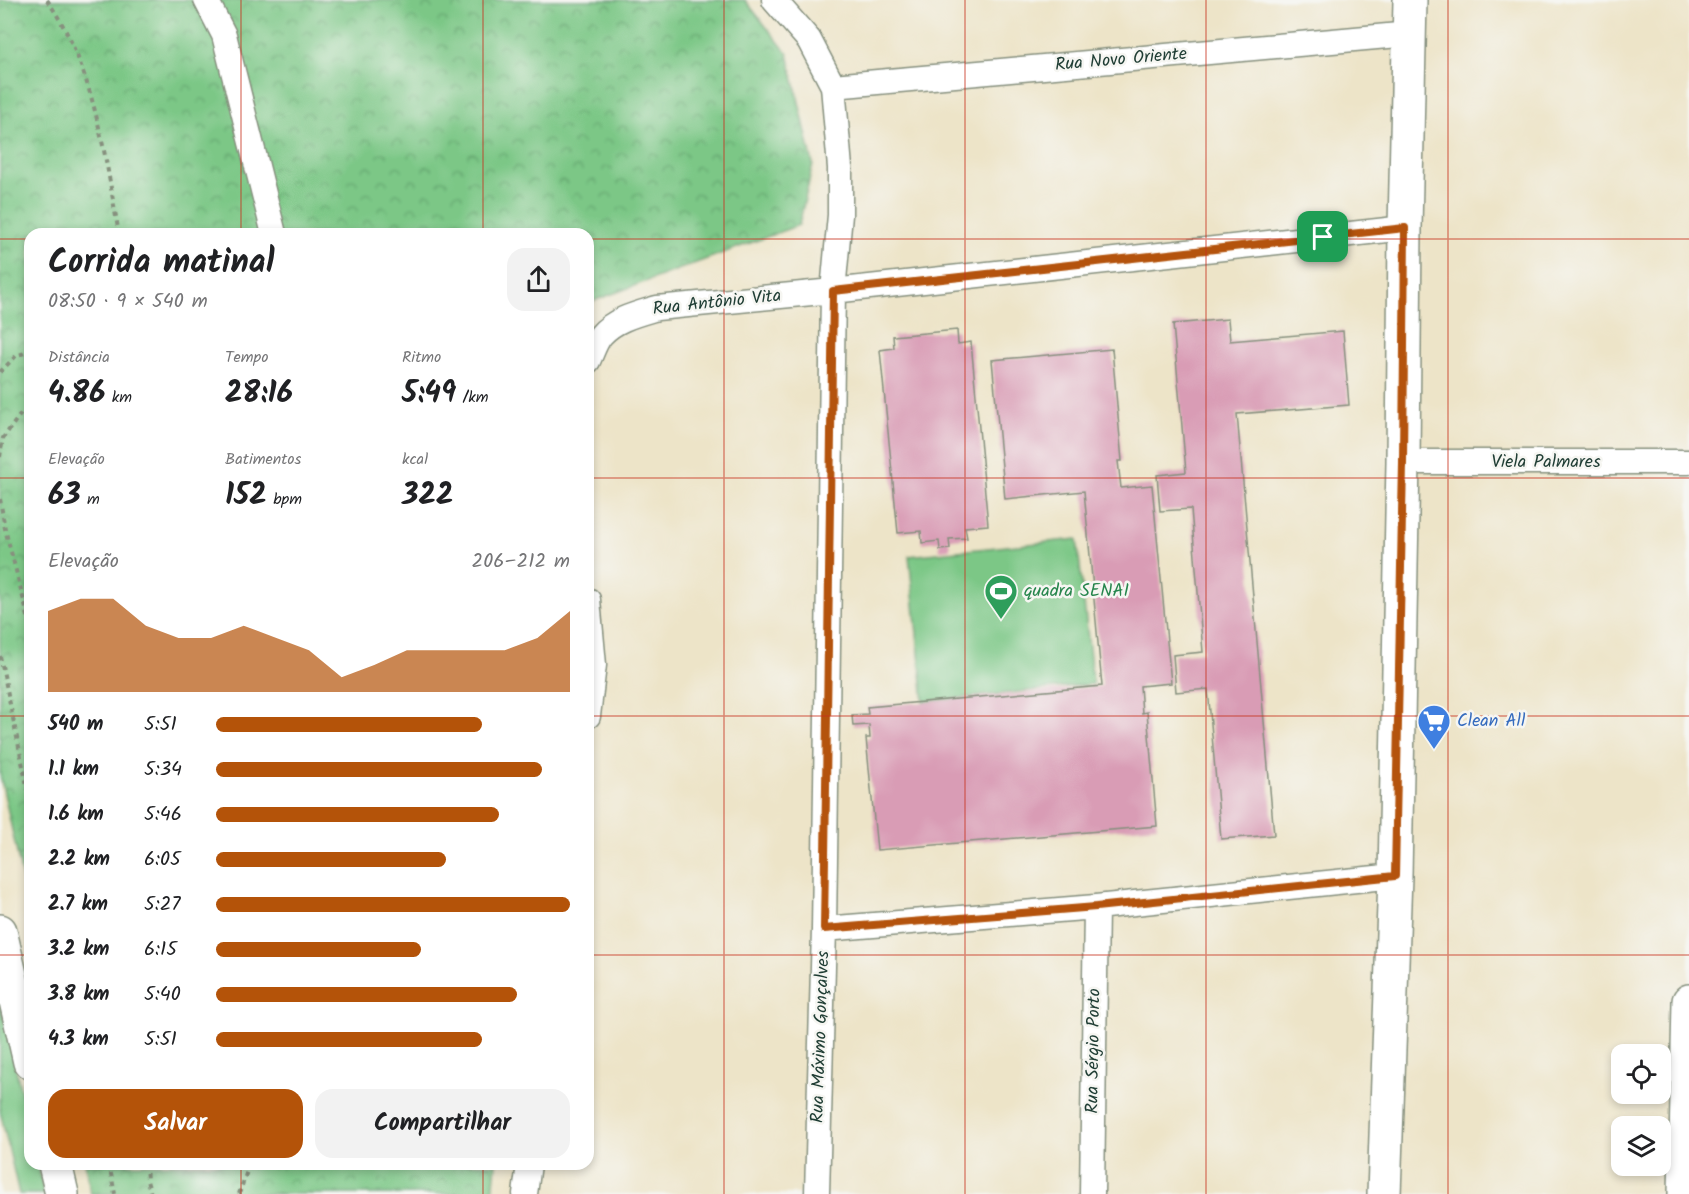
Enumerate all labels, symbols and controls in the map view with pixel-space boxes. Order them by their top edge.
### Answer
street label: Rua Novo Oriente [1054,40,1188,80]
pin [1297,211,1348,262]
icon: arrive [1306,220,1339,253]
text: Corrida matinal [48,237,274,290]
button: share [507,248,570,311]
street label: Rua Antônio Vita [651,282,783,324]
text: 08:50 · 9 × 540 m [48,286,208,318]
text: Distância [48,345,110,370]
text: Tempo [225,345,268,370]
text: Ritmo [402,345,441,370]
text: 4.86 [48,370,105,418]
text: 28:16 [225,370,293,418]
text: 5:49 [402,370,456,418]
text: km [105,385,132,410]
text: /km [456,385,488,410]
text: Elevação [48,447,105,472]
text: Batimentos [225,447,301,472]
text: kcal [402,447,428,472]
street label: Viela Palmares [1491,448,1601,477]
text: 63 [48,472,81,520]
text: 152 [225,472,267,520]
text: 322 [402,472,453,520]
text: m [81,487,100,512]
text: bpm [267,487,302,512]
text: Elevação [48,546,119,578]
text: 206–212 m [472,546,570,578]
sports icon: quadra SENAI [983,573,1019,620]
place label: quadra SENAI [1024,577,1129,606]
supermarket icon: Clean All [1416,703,1452,750]
place label: Clean All [1457,707,1526,736]
text: 540 m [48,709,103,741]
text: 5:51 [144,709,177,741]
text: 1.1 km [48,754,99,786]
text: 5:34 [144,754,182,786]
text: 1.6 km [48,799,104,831]
text: 5:46 [144,799,182,831]
text: 2.2 km [48,844,110,876]
text: 6:05 [144,844,181,876]
text: 2.7 km [48,889,108,921]
text: 5:27 [144,889,181,921]
text: 3.2 km [48,934,109,966]
text: 6:15 [144,934,177,966]
street label: Rua Máximo Gonçalves [804,950,839,1124]
text: 3.8 km [48,979,109,1011]
text: 5:40 [144,979,181,1011]
street label: Rua Sérgio Porto [1078,988,1110,1114]
text: 4.3 km [48,1024,109,1056]
text: 5:51 [144,1024,177,1056]
map controls [1611,1044,1671,1176]
button: locate [1611,1044,1671,1104]
button: Salvar [48,1089,303,1158]
button: Compartilhar [315,1089,570,1158]
button: layers [1611,1116,1671,1176]

